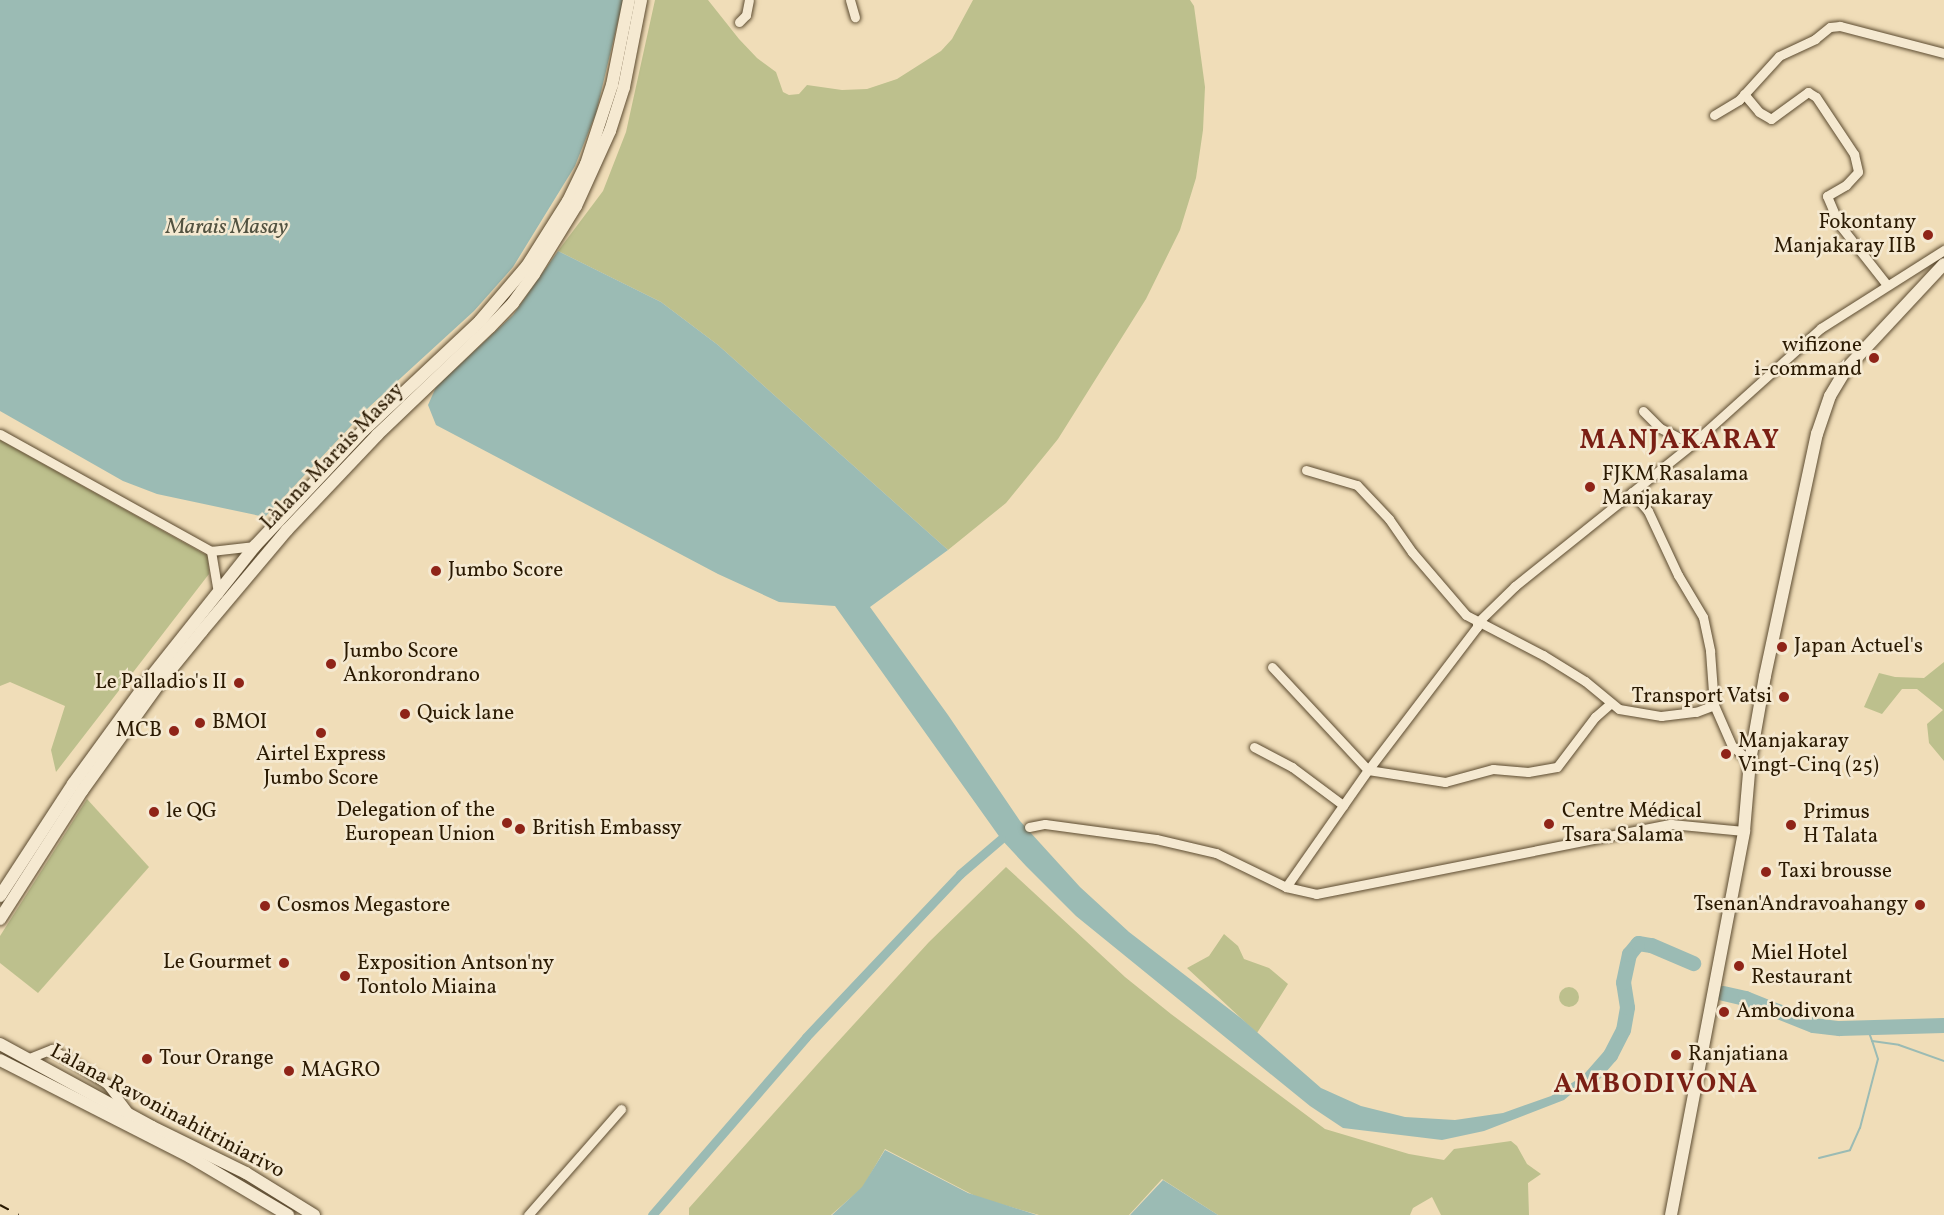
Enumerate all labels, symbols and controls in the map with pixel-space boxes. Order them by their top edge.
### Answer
place label: Fokontany Manjakaray IIB [1773,210,1916,260]
water label: Marais Masay [166,215,288,241]
marker: Fokontany Manjakaray IIB [1921,228,1935,242]
place label: wifizone i-command [1754,333,1862,383]
marker: wifizone i-command [1867,351,1881,365]
street label: Làlana Marais Masay [256,378,410,536]
district label: MANJAKARAY [1580,426,1780,458]
place label: FJKM Rasalama Manjakaray [1602,462,1749,512]
marker: FJKM Rasalama Manjakaray [1583,480,1597,494]
place label: Jumbo Score [448,558,563,584]
marker: Jumbo Score [429,564,443,578]
place label: Japan Actuel's [1794,634,1923,660]
place label: Jumbo Score Ankorondrano [343,639,480,689]
marker: Japan Actuel's [1775,640,1789,654]
marker: Jumbo Score Ankorondrano [324,657,338,671]
place label: Le Palladio's II [95,670,227,696]
marker: Le Palladio's II [232,676,246,690]
place label: Transport Vatsi [1631,684,1772,710]
marker: Transport Vatsi [1777,690,1791,704]
place label: Quick lane [417,701,514,727]
marker: Quick lane [398,707,412,721]
place label: BMOI [212,710,267,736]
marker: BMOI [193,716,207,730]
place label: MCB [116,718,162,744]
marker: MCB [167,724,181,738]
marker: Airtel Express Jumbo Score [314,726,328,740]
place label: Manjakaray Vingt-Cinq (25) [1738,729,1879,779]
place label: Airtel Express Jumbo Score [256,742,386,792]
marker: Manjakaray Vingt-Cinq (25) [1719,747,1733,761]
place label: Delegation of the European Union [339,798,495,848]
place label: le QG [166,799,217,825]
place label: Centre Médical Tsara Salama [1562,799,1702,849]
place label: Primus H Talata [1803,800,1879,850]
marker: le QG [147,805,161,819]
marker: Centre Médical Tsara Salama [1540,815,1558,833]
marker: Delegation of the European Union [500,816,514,830]
place label: British Embassy [532,816,682,842]
marker: Primus H Talata [1784,818,1798,832]
marker: British Embassy [513,822,527,836]
place label: Taxi brousse [1778,859,1892,885]
marker: Taxi brousse [1759,865,1773,879]
place label: Tsenan'Andravoahangy [1693,892,1908,918]
place label: Cosmos Megastore [277,893,450,919]
marker: Tsenan'Andravoahangy [1913,898,1927,912]
marker: Cosmos Megastore [258,899,272,913]
place label: Miel Hotel Restaurant [1751,941,1853,991]
place label: Le Gourmet [163,950,272,976]
place label: Exposition Antson'ny Tontolo Miaina [357,951,554,1001]
marker: Le Gourmet [277,956,291,970]
marker: Miel Hotel Restaurant [1732,959,1746,973]
marker: Exposition Antson'ny Tontolo Miaina [338,969,352,983]
place label: Ambodivona [1736,999,1855,1025]
marker: Ambodivona [1717,1005,1731,1019]
street label: Làlana Ravoninahitriniarivo [45,1039,289,1185]
place label: Ranjatiana [1688,1042,1789,1068]
place label: Tour Orange [159,1046,274,1072]
marker: Ranjatiana [1669,1048,1683,1062]
marker: Tour Orange [140,1052,154,1066]
place label: MAGRO [301,1058,380,1084]
marker: MAGRO [282,1064,296,1078]
district label: AMBODIVONA [1554,1070,1758,1102]

